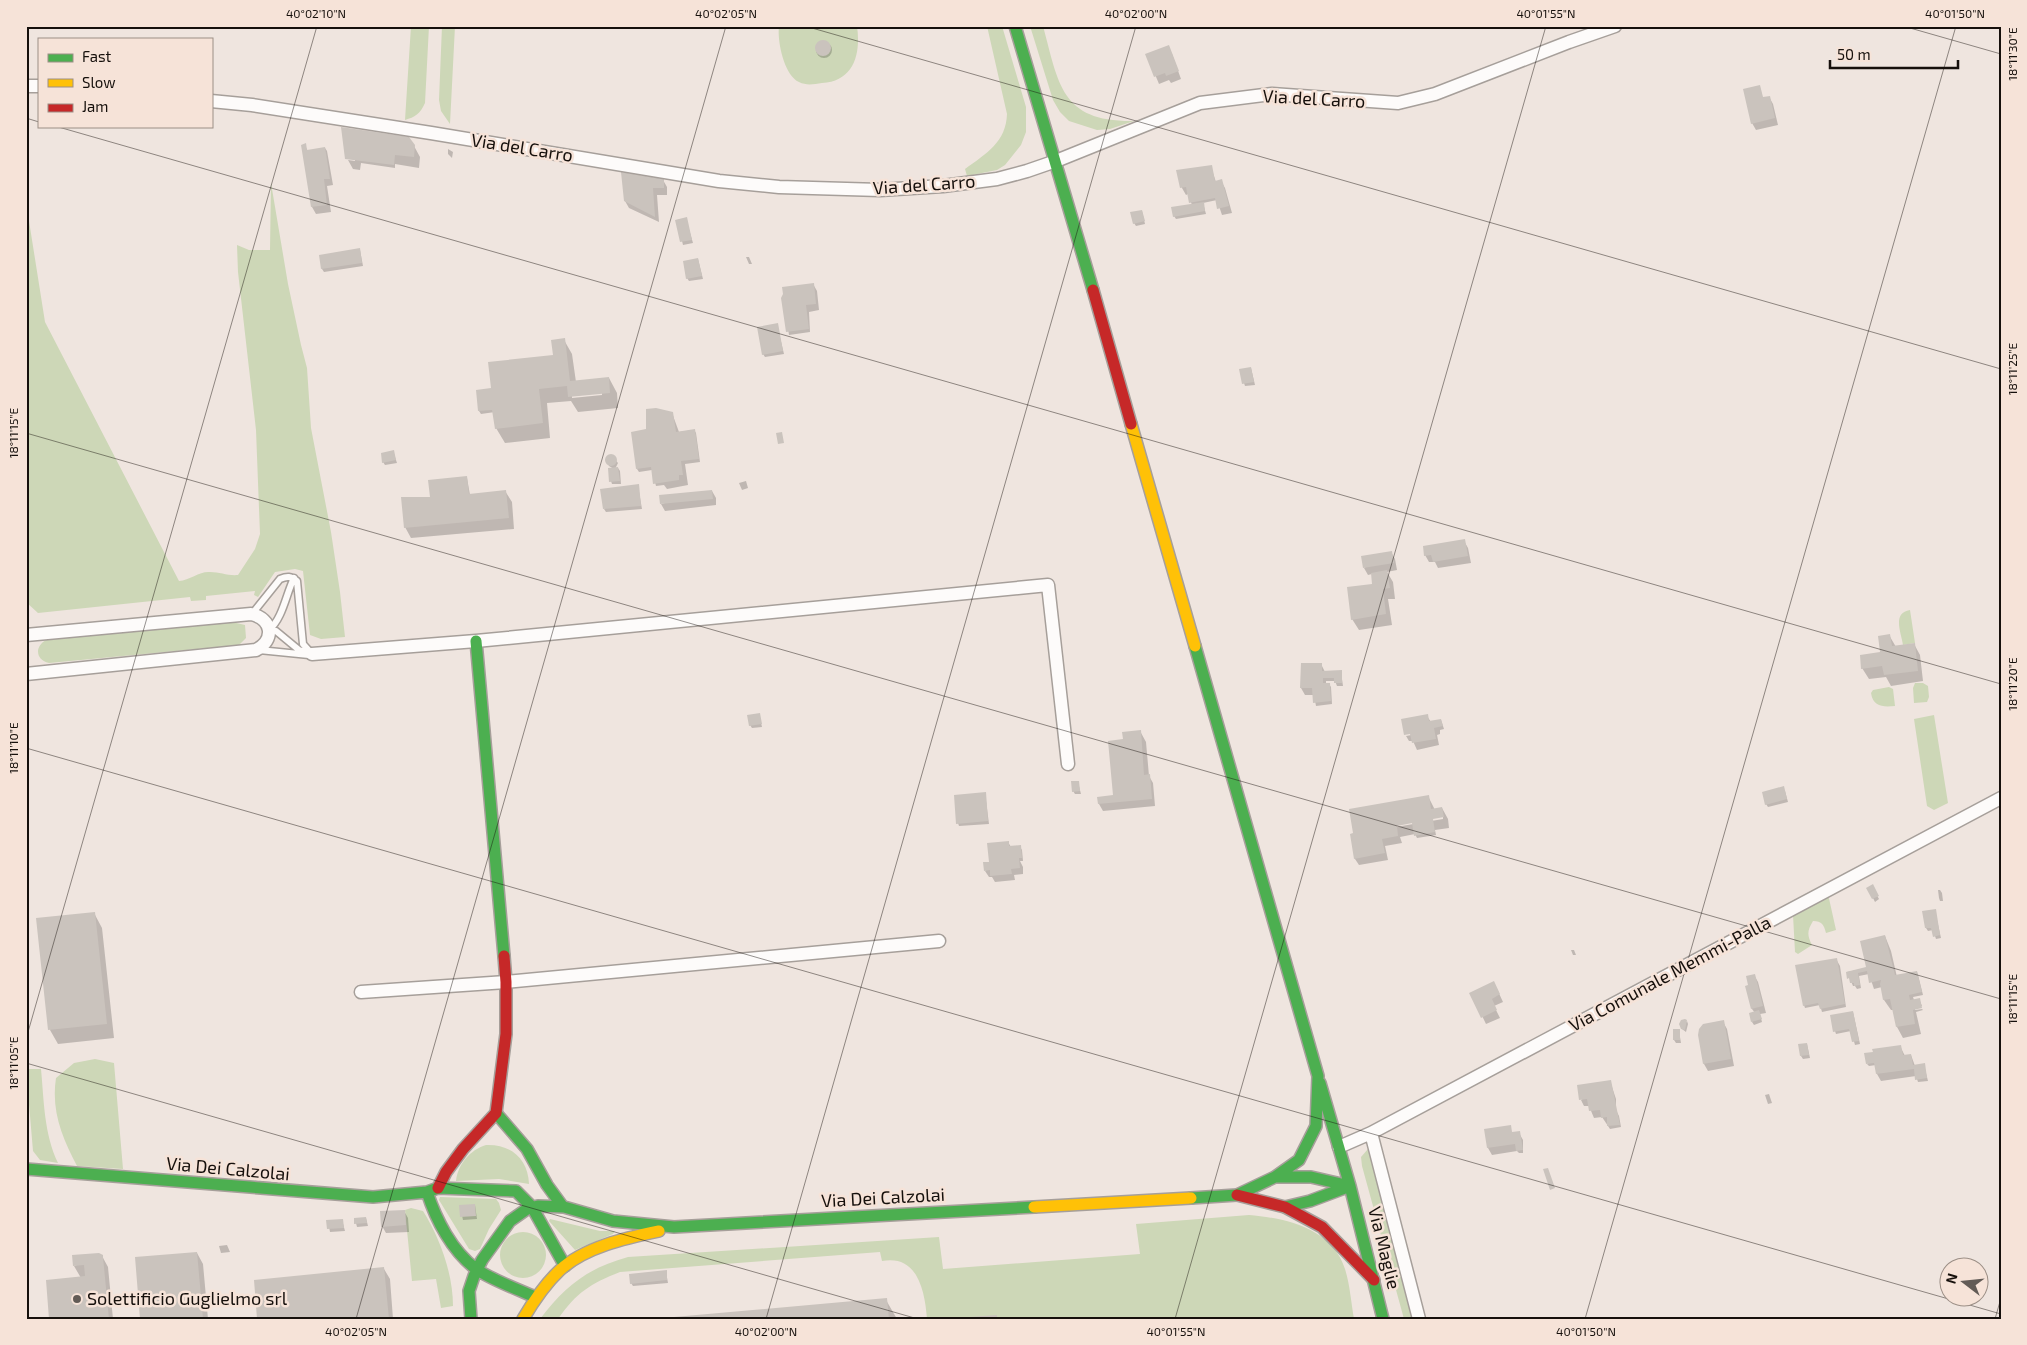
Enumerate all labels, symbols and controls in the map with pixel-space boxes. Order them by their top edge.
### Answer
text: 40°02'10"N [286,6,346,20]
text: 40°02'05"N [695,6,757,20]
text: 40°02'00"N [1105,6,1167,20]
text: 40°01'55"N [1516,6,1576,20]
text: 40°01'50"N [1925,6,1985,20]
text: 18°11'30"E [2005,27,2019,81]
legend [38,38,212,128]
scale bar [1830,38,1957,70]
text: 50 m [1837,45,1871,63]
text: Fast [82,47,112,65]
text: Slow [82,73,116,91]
street label: Via del Carro [1262,84,1366,112]
text: Jam [82,97,108,115]
street label: Via del Carro [470,128,575,166]
street label: Via del Carro [872,169,976,199]
text: 18°11'25"E [2005,342,2019,395]
text: 18°11'15"E [6,407,20,458]
text: 18°11'20"E [2005,657,2019,711]
text: 18°11'10"E [6,722,20,774]
street label: Via Comunale Memmi-Palla [1565,910,1774,1036]
text: 18°11'15"E [2005,973,2019,1024]
text: 18°11'05"E [6,1036,20,1090]
street label: Via Dei Calzolai [165,1152,291,1184]
street label: Via Dei Calzolai [820,1183,945,1211]
street label: Via Maglie [1364,1204,1406,1291]
north arrow [1940,1258,1990,1308]
text: N [1941,1271,1961,1285]
place label: Solettificio Guglielmo srl [87,1287,288,1309]
marker: Solettificio Guglielmo srl [71,1293,83,1305]
text: 40°02'05"N [325,1324,387,1338]
text: 40°02'00"N [735,1324,797,1338]
text: 40°01'55"N [1146,1324,1206,1338]
text: 40°01'50"N [1556,1324,1616,1338]

